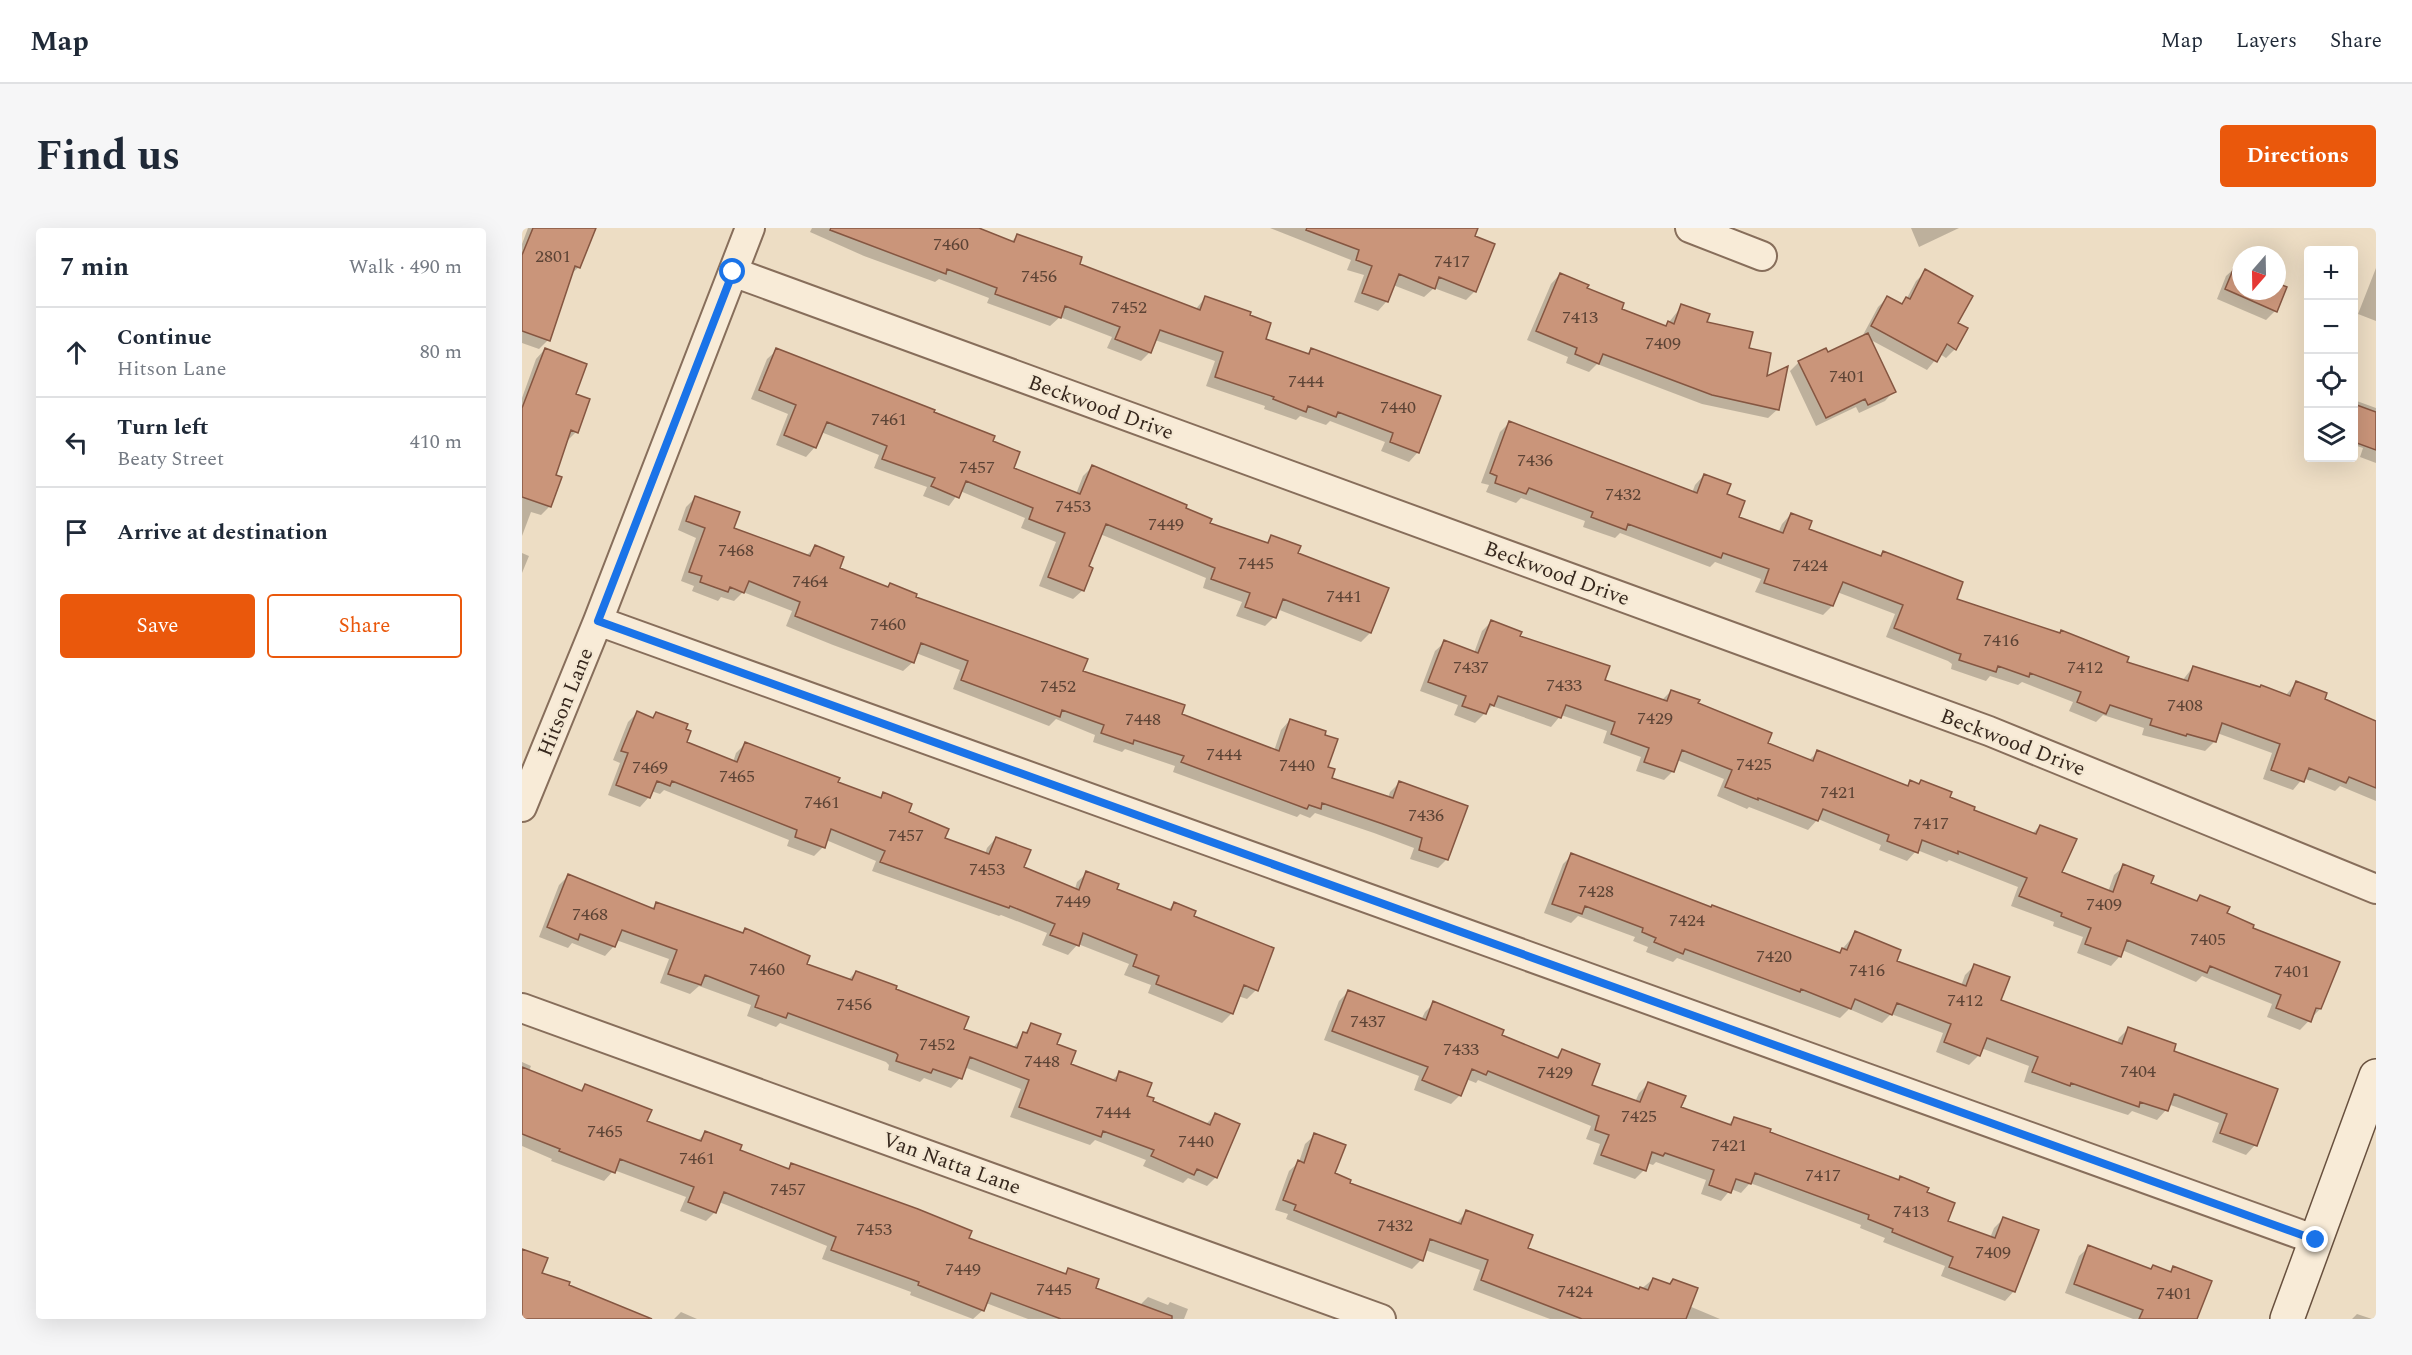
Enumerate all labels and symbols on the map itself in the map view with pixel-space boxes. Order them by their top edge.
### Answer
house number: 7460 [933,231,969,258]
house number: 2801 [535,243,571,270]
north arrow [2232,246,2286,300]
house number: 7417 [1434,248,1470,275]
route start [719,258,745,284]
house number: 7456 [1021,263,1057,290]
house number: 7452 [1111,294,1147,321]
house number: 7413 [1562,304,1598,331]
house number: 7409 [1645,330,1681,357]
house number: 7401 [1829,363,1865,390]
street label: Beckwood Drive [1023,367,1178,449]
house number: 7444 [1288,368,1324,395]
house number: 7440 [1380,394,1416,421]
house number: 7461 [871,406,907,433]
house number: 7436 [1517,447,1553,474]
house number: 7457 [959,454,995,481]
house number: 7432 [1605,481,1641,508]
house number: 7453 [1055,493,1091,520]
house number: 7449 [1148,511,1184,538]
street label: Beckwood Drive [1479,533,1634,615]
house number: 7468 [718,537,754,564]
house number: 7445 [1238,550,1274,577]
house number: 7424 [1792,552,1828,579]
house number: 7464 [792,568,828,595]
house number: 7441 [1326,583,1362,610]
house number: 7460 [870,611,906,638]
house number: 7416 [1983,627,2019,654]
street label: Hitson Lane [530,643,602,762]
house number: 7437 [1453,654,1489,681]
house number: 7412 [2067,654,2103,681]
house number: 7433 [1546,672,1582,699]
house number: 7452 [1040,673,1076,700]
house number: 7408 [2167,692,2203,719]
street label: Beckwood Drive [1935,701,2090,785]
house number: 7429 [1637,705,1673,732]
house number: 7448 [1125,706,1161,733]
house number: 7444 [1206,741,1242,768]
house number: 7425 [1736,751,1772,778]
house number: 7440 [1279,752,1315,779]
house number: 7469 [632,754,668,781]
house number: 7465 [719,763,755,790]
house number: 7421 [1820,779,1856,806]
house number: 7461 [804,789,840,816]
house number: 7436 [1408,802,1444,829]
house number: 7417 [1913,810,1949,837]
house number: 7457 [888,822,924,849]
house number: 7453 [969,856,1005,883]
house number: 7428 [1578,878,1614,905]
house number: 7449 [1055,888,1091,915]
house number: 7409 [2086,891,2122,918]
house number: 7468 [572,901,608,928]
house number: 7424 [1669,907,1705,934]
house number: 7405 [2190,926,2226,953]
house number: 7420 [1756,943,1792,970]
house number: 7460 [749,956,785,983]
house number: 7416 [1849,957,1885,984]
house number: 7401 [2274,958,2310,985]
house number: 7412 [1947,987,1983,1014]
house number: 7456 [836,991,872,1018]
house number: 7437 [1350,1008,1386,1035]
house number: 7452 [919,1031,955,1058]
house number: 7433 [1443,1036,1479,1063]
house number: 7448 [1024,1048,1060,1075]
house number: 7404 [2120,1058,2156,1085]
house number: 7429 [1537,1059,1573,1086]
house number: 7444 [1095,1099,1131,1126]
house number: 7425 [1621,1103,1657,1130]
house number: 7465 [587,1118,623,1145]
street label: Van Natta Lane [878,1124,1025,1204]
house number: 7440 [1178,1128,1214,1155]
house number: 7421 [1711,1132,1747,1159]
house number: 7461 [679,1145,715,1172]
house number: 7417 [1805,1162,1841,1189]
house number: 7457 [770,1176,806,1203]
house number: 7413 [1893,1198,1929,1225]
house number: 7432 [1377,1212,1413,1239]
house number: 7453 [856,1216,892,1243]
route end [2302,1226,2328,1252]
house number: 7409 [1975,1239,2011,1266]
house number: 7449 [945,1256,981,1283]
house number: 7445 [1036,1276,1072,1303]
house number: 7424 [1557,1278,1593,1305]
house number: 7401 [2156,1280,2192,1307]

